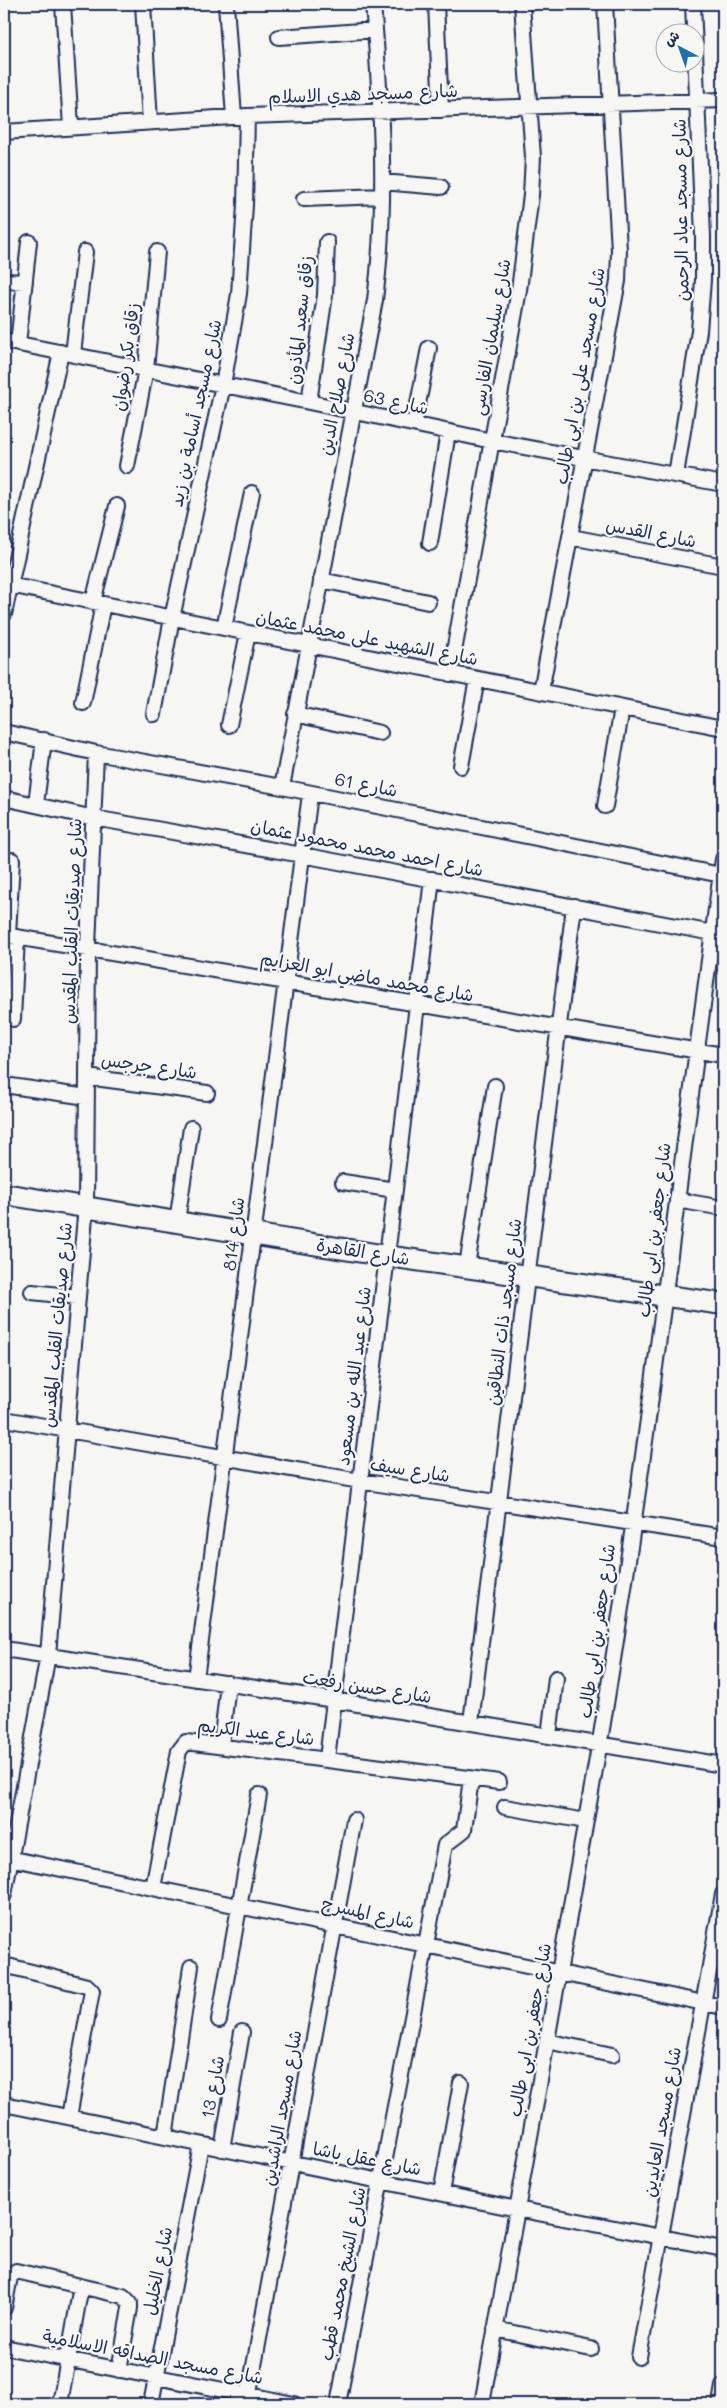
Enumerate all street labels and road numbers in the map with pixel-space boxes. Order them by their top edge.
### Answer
street label: شارع مسجد هدي الاسلام [268,78,458,111]
street label: شارع مسجد عباد الرحمن [666,119,695,301]
street label: زقاق سعيد المأذون [280,254,318,386]
street label: شارع سليمان الفارسى [464,257,517,417]
street label: شارع مسجد على بن ابى طالب [548,266,611,486]
street label: زقاق بكر رضوان [106,301,144,413]
street label: شارع مسجد أسامة بن زيد [163,317,228,509]
street label: شارع صلاح الدين [312,330,361,457]
street label: شارع 63 [361,382,431,421]
street label: شارع القدس [604,511,698,554]
street label: شارع الشهيد على محمد عثمان [254,604,480,671]
street label: شارع 61 [332,766,400,803]
street label: شارع احمد محمد محمود عثمان [249,813,486,882]
street label: شارع صديقات القلب المقدس [55,818,88,1024]
street label: شارع محمد ماضي ابو العزايم [258,945,476,1012]
street label: شارع جرجس [100,1046,199,1085]
street label: شارع جعفر بن ابى طالب [630,1141,677,1319]
street label: شارع 814 [217,1196,250,1272]
street label: شارع مسجد ذات النطاقين [480,1217,527,1407]
street label: شارع صديقات القلب المقدس [35,1221,78,1429]
street label: شارع القاهرة [315,1232,412,1271]
street label: شارع عبد الله بن مسعود [330,1285,377,1467]
street label: شارع سيف [368,1451,452,1488]
street label: شارع جعفر بن ابى طالب [572,1542,621,1720]
street label: شارع حسن رفعت [301,1664,433,1709]
street label: شارع عبد الكريم [196,1712,316,1753]
street label: شارع المسرح [319,1890,417,1935]
street label: شارع جعفر بن ابى طالب [502,1941,557,2119]
street label: شارع مسجد الراشدين [255,2028,308,2188]
street label: شارع مسجد العابدين [636,2045,687,2199]
street label: شارع 13 [195,2054,230,2120]
street label: شارع عقل باشا [311,2136,423,2181]
street label: شارع الشيخ محمد قطب [313,2185,372,2363]
street label: شارع الخليل [137,2225,178,2317]
street label: شارع مسجد الصداقه الاسلامية [41,2323,265,2390]

